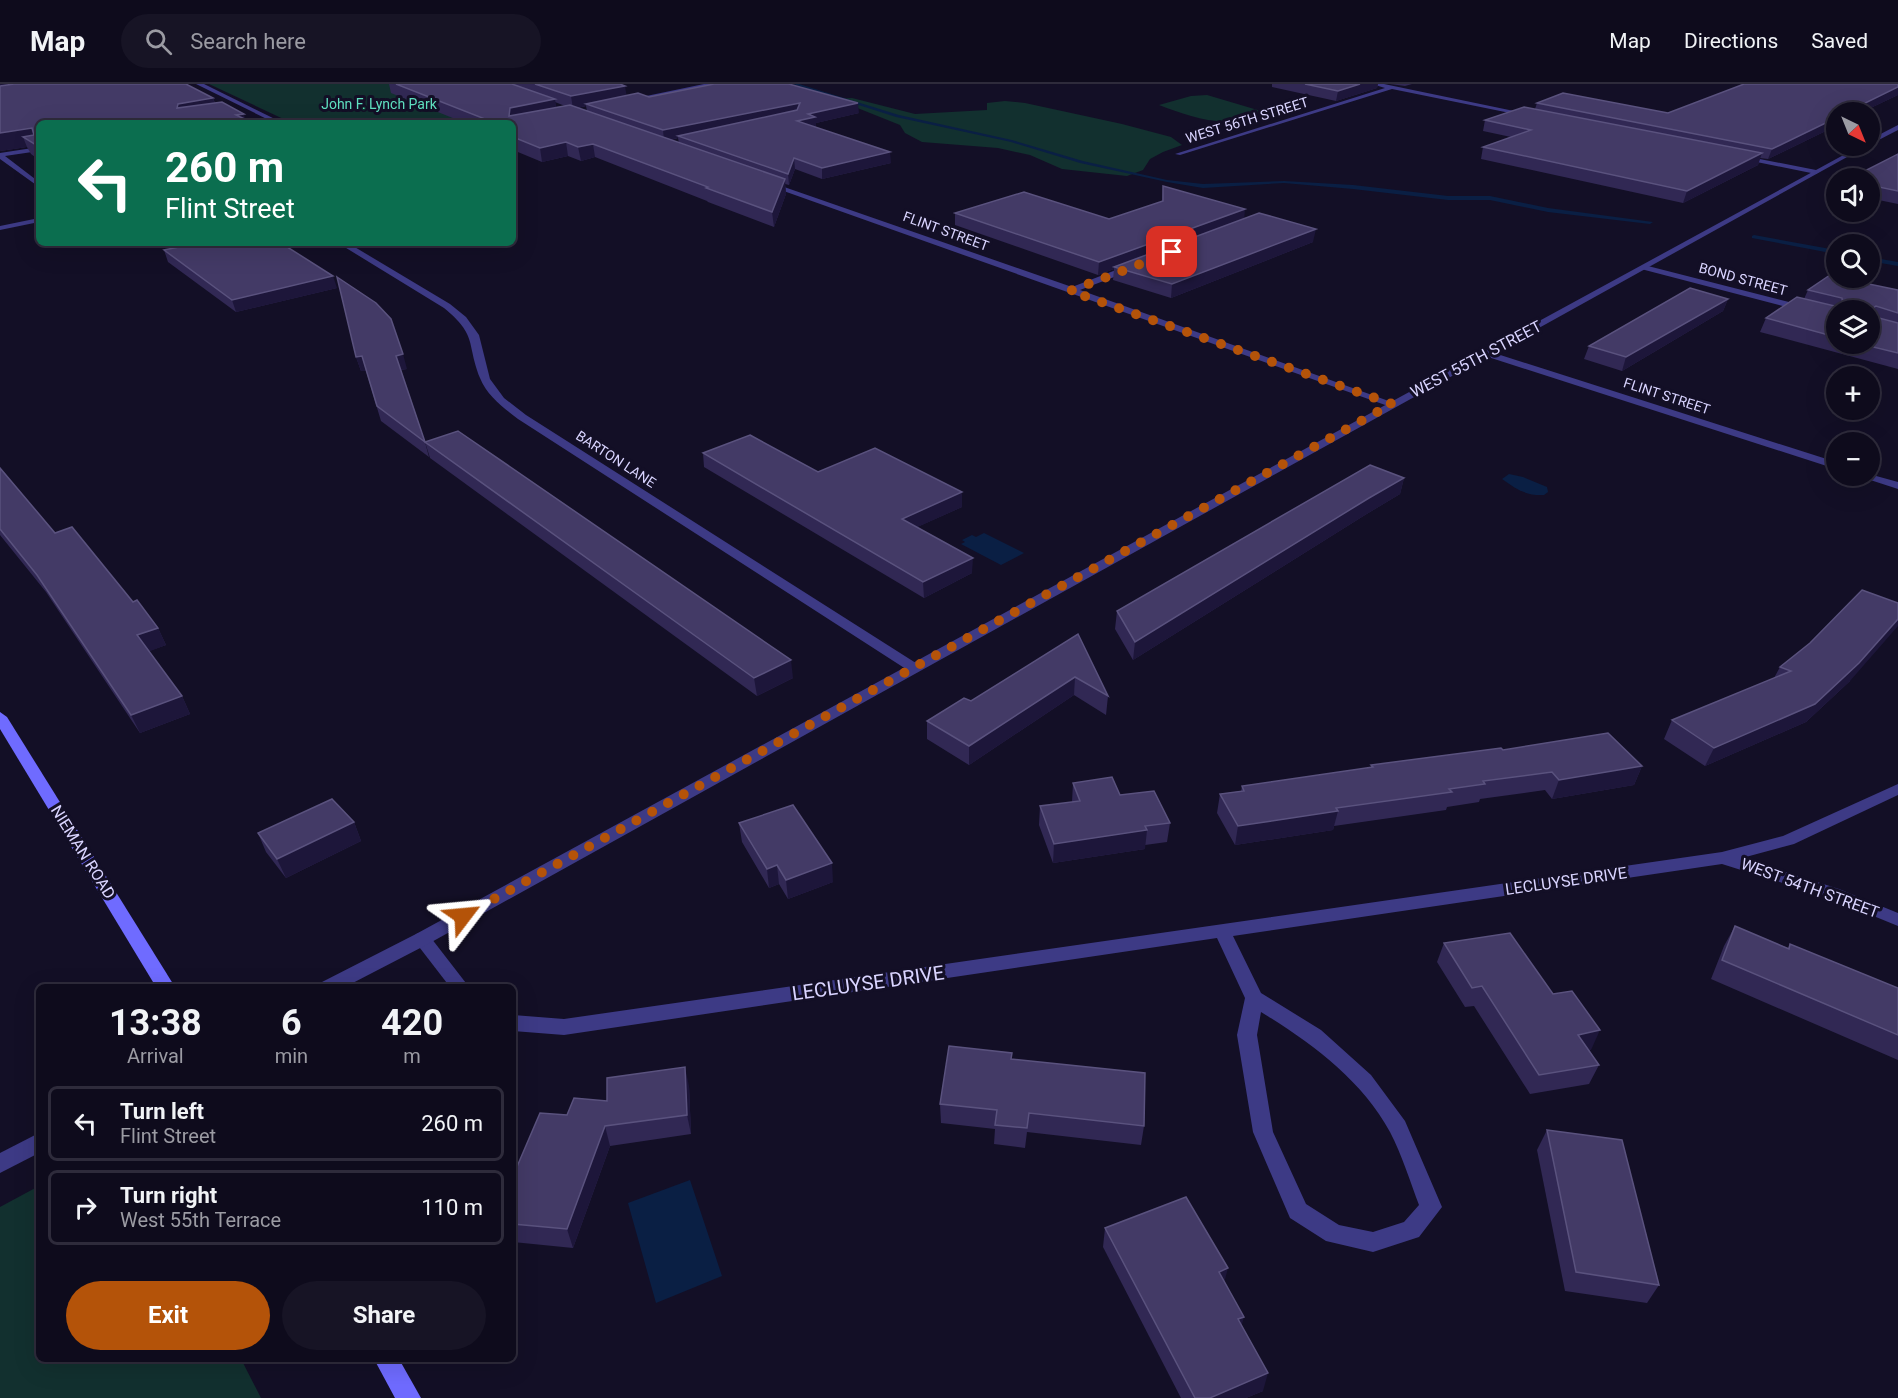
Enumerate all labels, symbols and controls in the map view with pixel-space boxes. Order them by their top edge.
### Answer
search box [121,14,541,68]
text: Map [30,25,85,58]
icon: search [142,25,175,58]
text: Search here [190,29,306,54]
text: Map [1609,29,1651,53]
text: Directions [1684,29,1778,53]
text: Saved [1811,29,1868,53]
street label: WEST 56TH STREET [1184,94,1311,146]
park label: John F. Lynch Park [321,96,438,112]
north arrow [1826,102,1880,156]
map controls [1826,102,1880,486]
text: 260 m [165,143,284,192]
icon: left [66,144,144,222]
button: sound [1826,168,1880,222]
text: Flint Street [165,193,295,225]
street label: FLINT STREET [901,208,992,254]
pin [1146,226,1197,277]
button: search [1826,234,1880,288]
icon: arrive [1155,235,1188,268]
street label: BOND STREET [1697,260,1789,299]
button: layers [1826,300,1880,354]
street label: WEST 55TH STREET [1407,316,1545,402]
button: + [1826,366,1880,420]
street label: FLINT STREET [1622,374,1713,418]
street label: BARTON LANE [573,427,659,491]
button: − [1826,432,1880,486]
street label: NIEMAN ROAD [47,802,119,902]
street label: WEST 54TH STREET [1738,854,1882,922]
street label: LECLUYSE DRIVE [1504,863,1628,899]
position arrow [431,884,495,948]
street label: LECLUYSE DRIVE [790,960,946,1006]
text: 13:38 [109,1002,202,1044]
text: 6 [281,1002,302,1044]
text: 420 [381,1002,443,1044]
text: Arrival [127,1044,184,1068]
text: min [275,1044,308,1068]
text: m [403,1044,421,1068]
text: Turn left [120,1099,204,1124]
icon: left [69,1107,102,1140]
text: 260 m [421,1111,483,1136]
text: Flint Street [120,1124,216,1148]
text: Turn right [120,1183,217,1208]
icon: right [69,1191,102,1224]
text: 110 m [421,1195,483,1220]
text: West 55th Terrace [120,1208,281,1232]
button: Exit [66,1281,270,1350]
button: Share [282,1281,486,1350]

